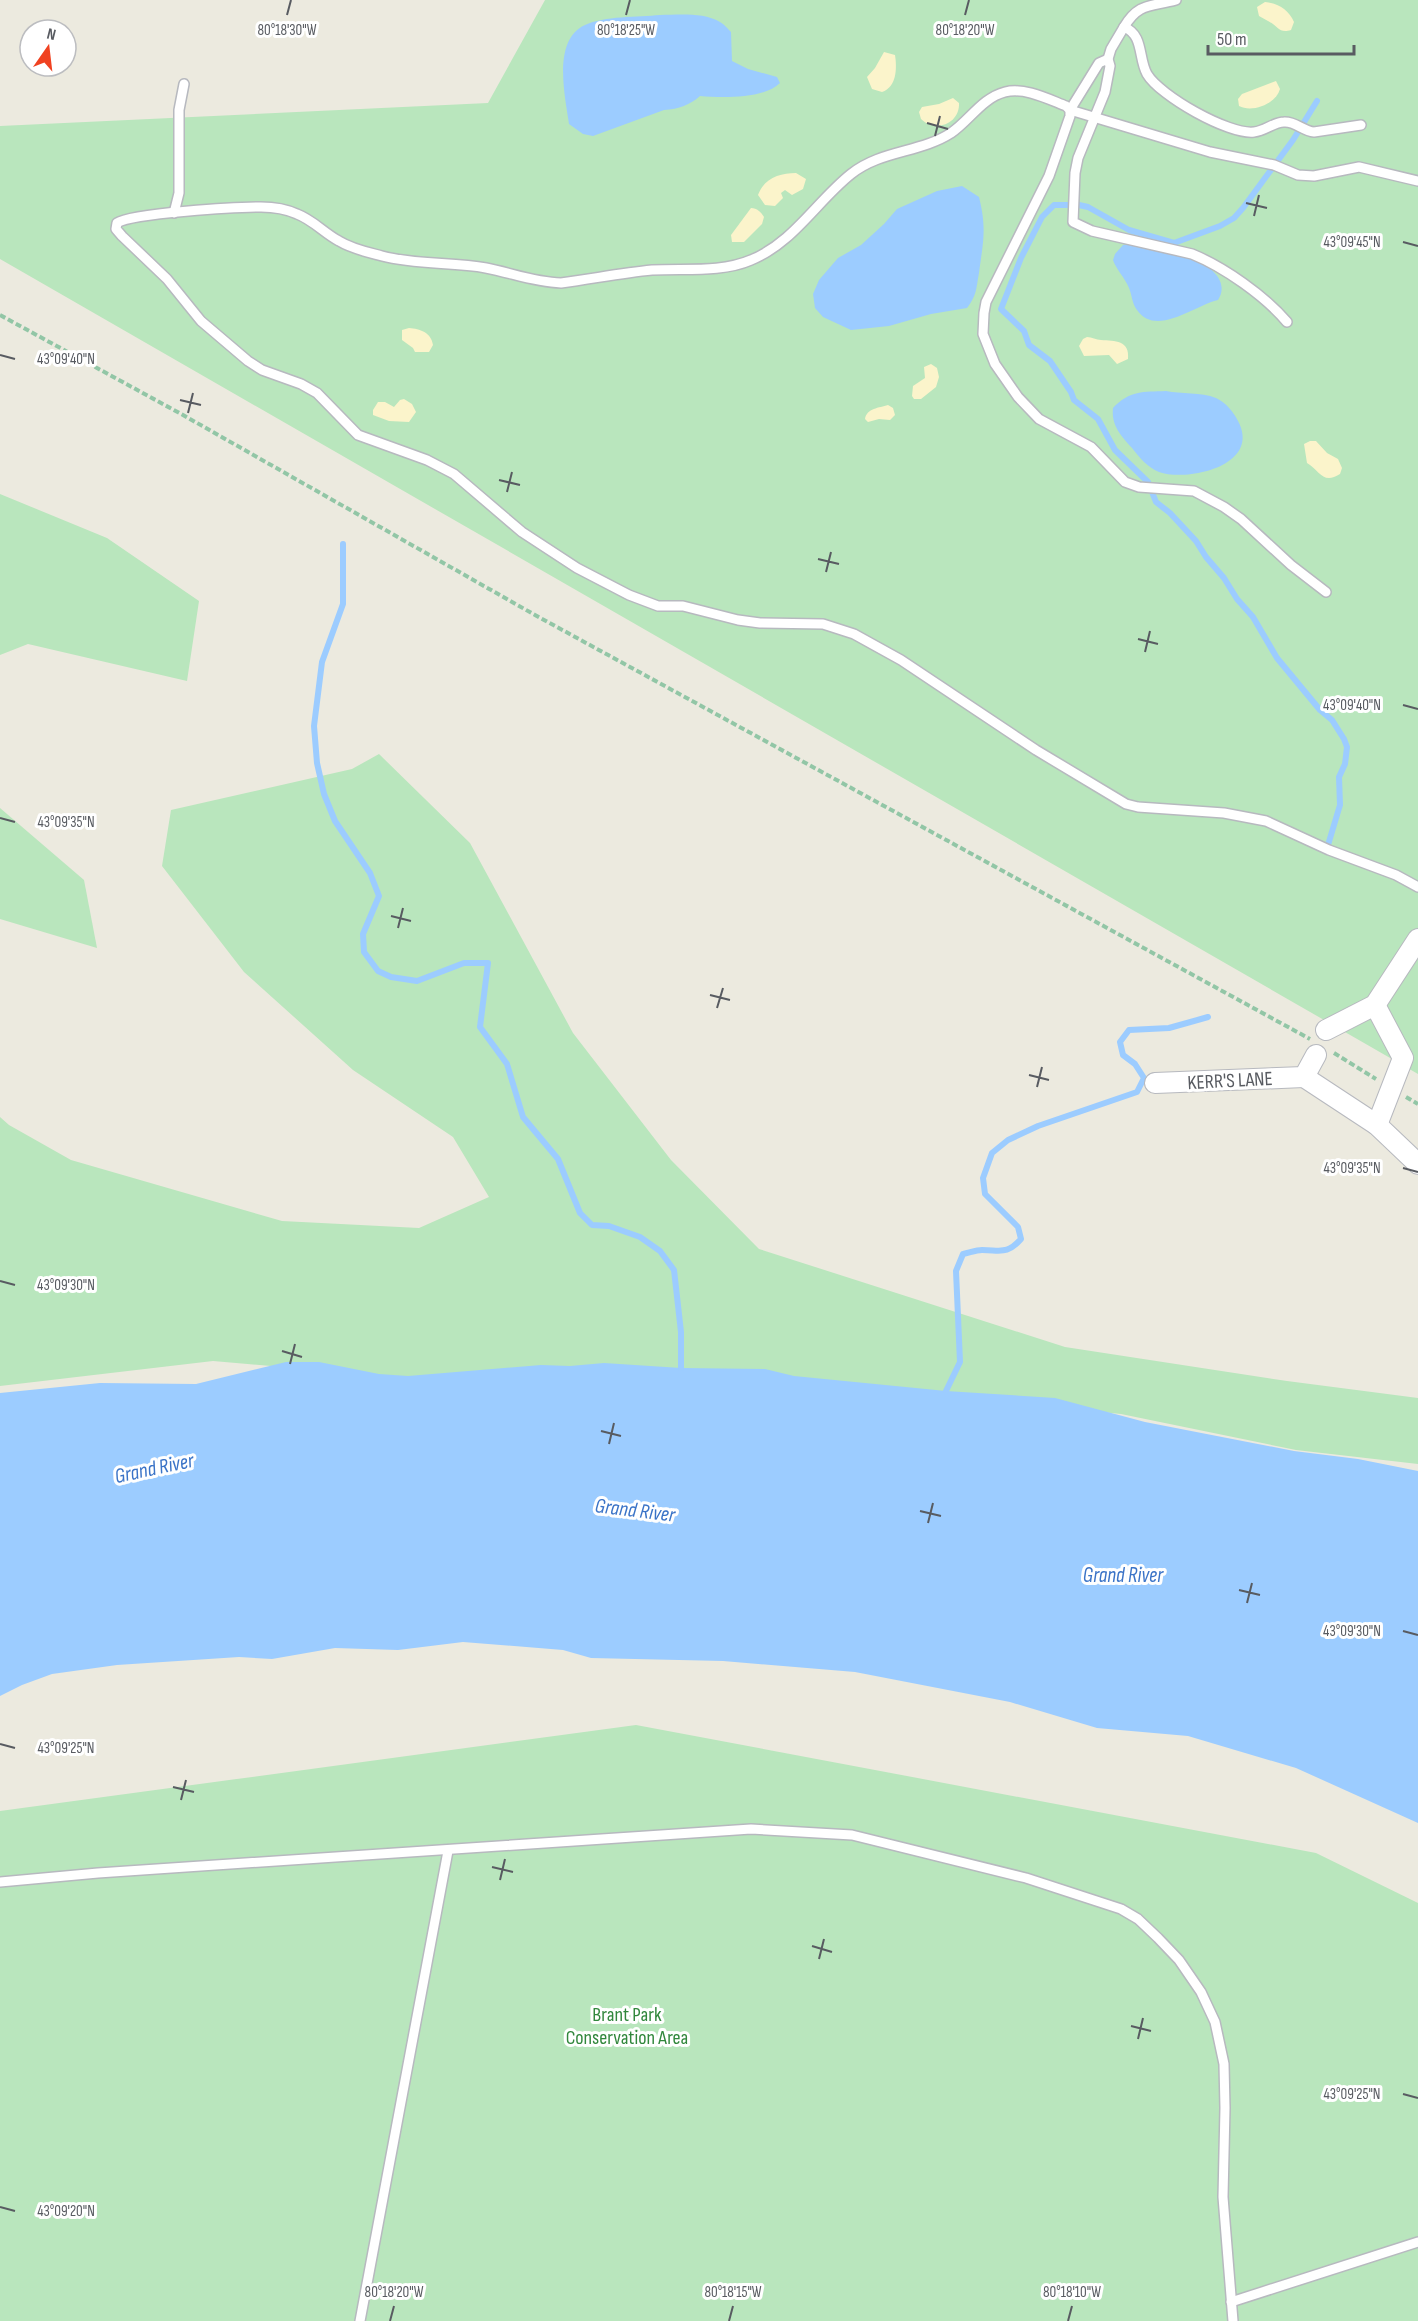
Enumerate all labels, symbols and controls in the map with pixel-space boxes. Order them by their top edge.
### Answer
north arrow [18,18,78,78]
scale bar [1208,18,1354,56]
text: 80°18'30"W [258,21,317,40]
text: 80°18'25"W [597,21,655,40]
text: 80°18'20"W [936,21,995,40]
text: N [45,25,58,45]
text: 50 m [1217,29,1247,50]
text: 43°09'45"N [1323,233,1381,252]
text: 43°09'40"N [37,350,95,369]
text: 43°09'40"N [1323,696,1381,715]
text: 43°09'35"N [37,813,95,832]
street label: KERR'S LANE [1187,1067,1273,1095]
text: 43°09'35"N [1323,1159,1381,1178]
text: 43°09'30"N [37,1276,95,1295]
water label: Grand River [112,1448,197,1489]
water label: Grand River [594,1493,677,1528]
water label: Grand River [1083,1563,1164,1588]
text: 43°09'30"N [1323,1622,1381,1641]
text: 43°09'25"N [37,1739,95,1758]
park label: Brant Park Conservation Area [566,2003,688,2050]
text: 43°09'25"N [1323,2085,1381,2104]
text: 43°09'20"N [37,2202,95,2221]
text: 80°18'20"W [365,2283,424,2302]
text: 80°18'15"W [704,2283,762,2302]
text: 80°18'10"W [1043,2283,1101,2302]

